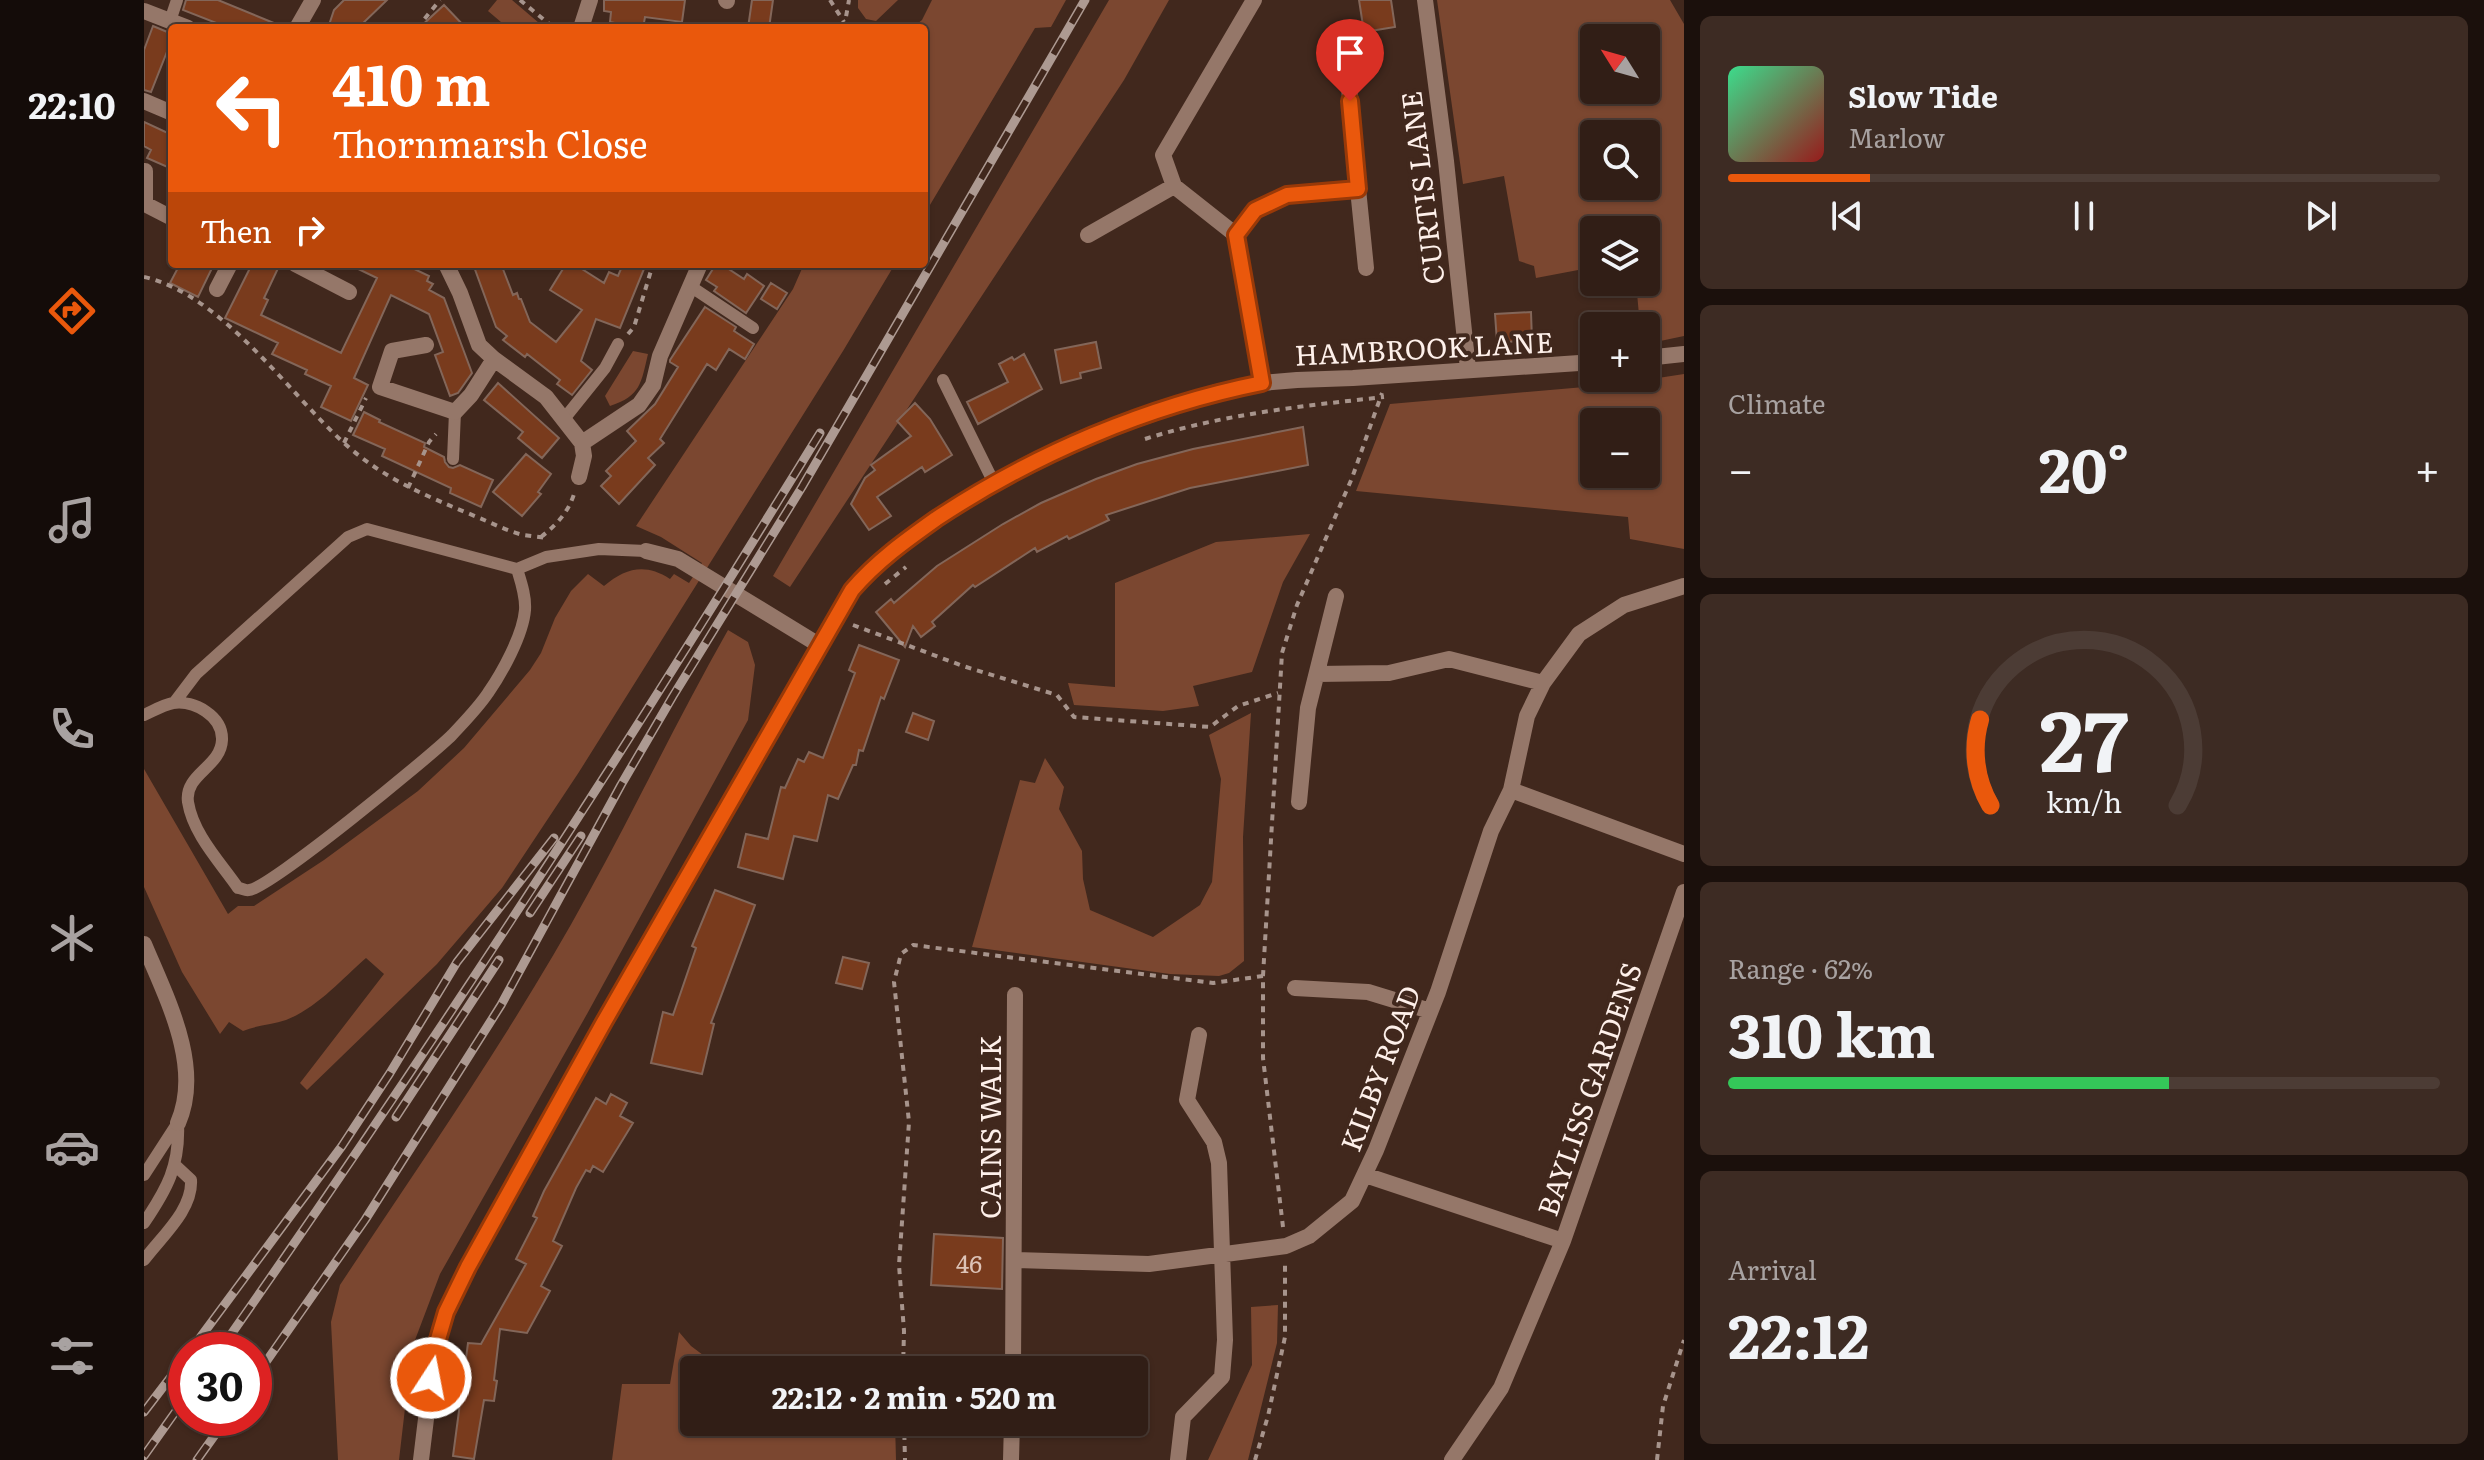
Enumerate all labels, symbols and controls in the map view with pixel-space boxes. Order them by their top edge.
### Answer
pin [1316,19,1384,101]
north arrow [1580,24,1660,104]
map controls [1580,24,1660,488]
icon: arrive [1328,31,1372,75]
text: 410 m [332,40,490,123]
icon: left [200,56,304,160]
text: Slow Tide [1848,73,1998,117]
text: 22:10 [28,77,116,130]
street label: CURTIS LANE [1388,89,1454,287]
text: Thornmarsh Close [332,116,648,169]
text: Marlow [1848,117,1945,156]
button: search [1580,120,1660,200]
icon: previous [1825,194,1869,238]
icon: pause [2062,194,2106,238]
icon: next [2299,194,2343,238]
text: Then [200,208,272,252]
icon: right [288,208,332,252]
button: layers [1580,216,1660,296]
icon: directions [44,283,100,339]
button: + [1580,312,1660,392]
street label: HAMBROOK LANE [1294,319,1554,375]
text: Climate [1728,383,1826,422]
button: − [1580,408,1660,488]
text: 20° [2039,422,2129,511]
text: − [1728,434,1754,500]
text: + [2414,434,2440,500]
icon: music [44,492,100,548]
text: 27 [2040,674,2128,798]
icon: phone [44,701,100,757]
text: km/h [2046,779,2122,822]
icon: climate [44,910,100,966]
text: Range · 62% [1728,948,1873,987]
street label: BAYLISS GARDENS [1525,957,1651,1221]
street label: KILBY ROAD [1328,979,1430,1157]
text: 310 km [1728,987,1935,1076]
street label: CAINS WALK [968,1035,1010,1219]
icon: car [44,1119,100,1175]
house number: 46 [956,1245,982,1280]
text: Arrival [1728,1249,1817,1288]
text: 22:12 [1728,1288,1869,1377]
icon: filters [44,1328,100,1384]
speed limit sign: 30 [168,1332,272,1436]
position arrow [389,1336,473,1420]
text: 22:12 · 2 min · 520 m [772,1374,1056,1418]

